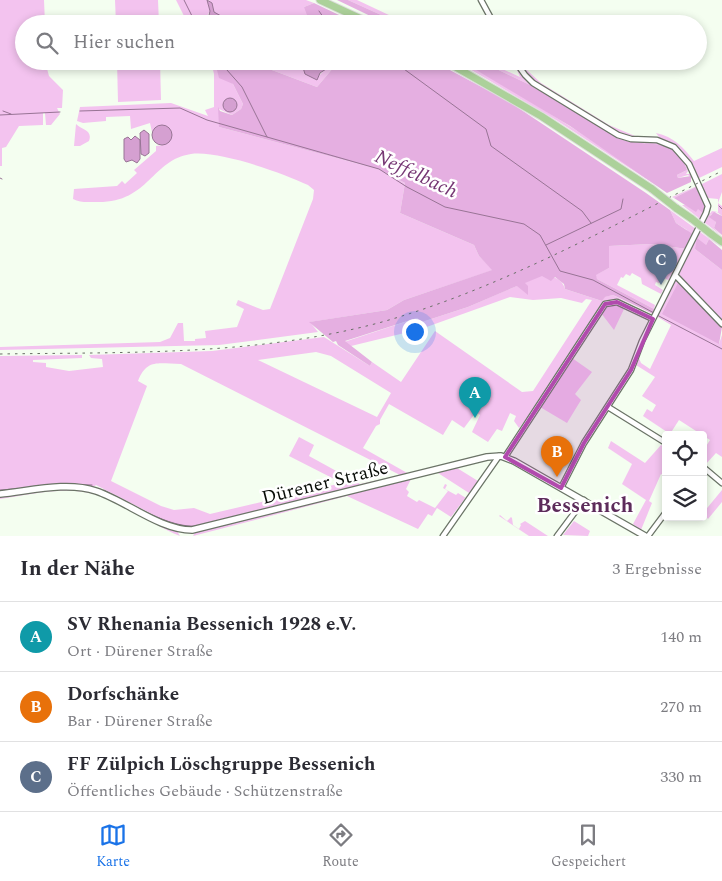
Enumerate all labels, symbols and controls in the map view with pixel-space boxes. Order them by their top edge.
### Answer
search box [15,15,707,70]
text: Hier suchen [73,28,175,57]
icon: search [33,29,61,57]
water label: Neffelbach [370,142,462,206]
pin: C [645,244,677,285]
your location [402,319,428,345]
pin: A [459,377,491,418]
map controls [662,431,707,521]
button: locate [662,431,707,476]
pin: B [541,436,573,477]
street label: Dürener Straße [259,453,391,513]
button: layers [662,476,707,521]
district label: Bessenich [536,490,634,522]
text: In der Nähe [20,553,135,585]
text: 3 Ergebnisse [612,557,702,581]
text: SV Rhenania Bessenich 1928 e.V. [67,610,356,639]
text: A [30,625,42,649]
text: 140 m [660,625,702,649]
text: Ort · Dürener Straße [67,639,213,663]
text: Dorfschänke [67,680,179,709]
text: B [30,695,42,719]
text: 270 m [660,695,702,719]
text: Bar · Dürener Straße [67,709,213,733]
text: FF Zülpich Löschgruppe Bessenich [67,750,376,779]
text: C [30,765,42,789]
text: 330 m [660,765,702,789]
text: Öffentliches Gebäude · Schützenstraße [67,779,343,803]
tab: Karte [96,821,130,872]
tab: Route [322,821,359,872]
tab: Gespeichert [551,821,626,872]

